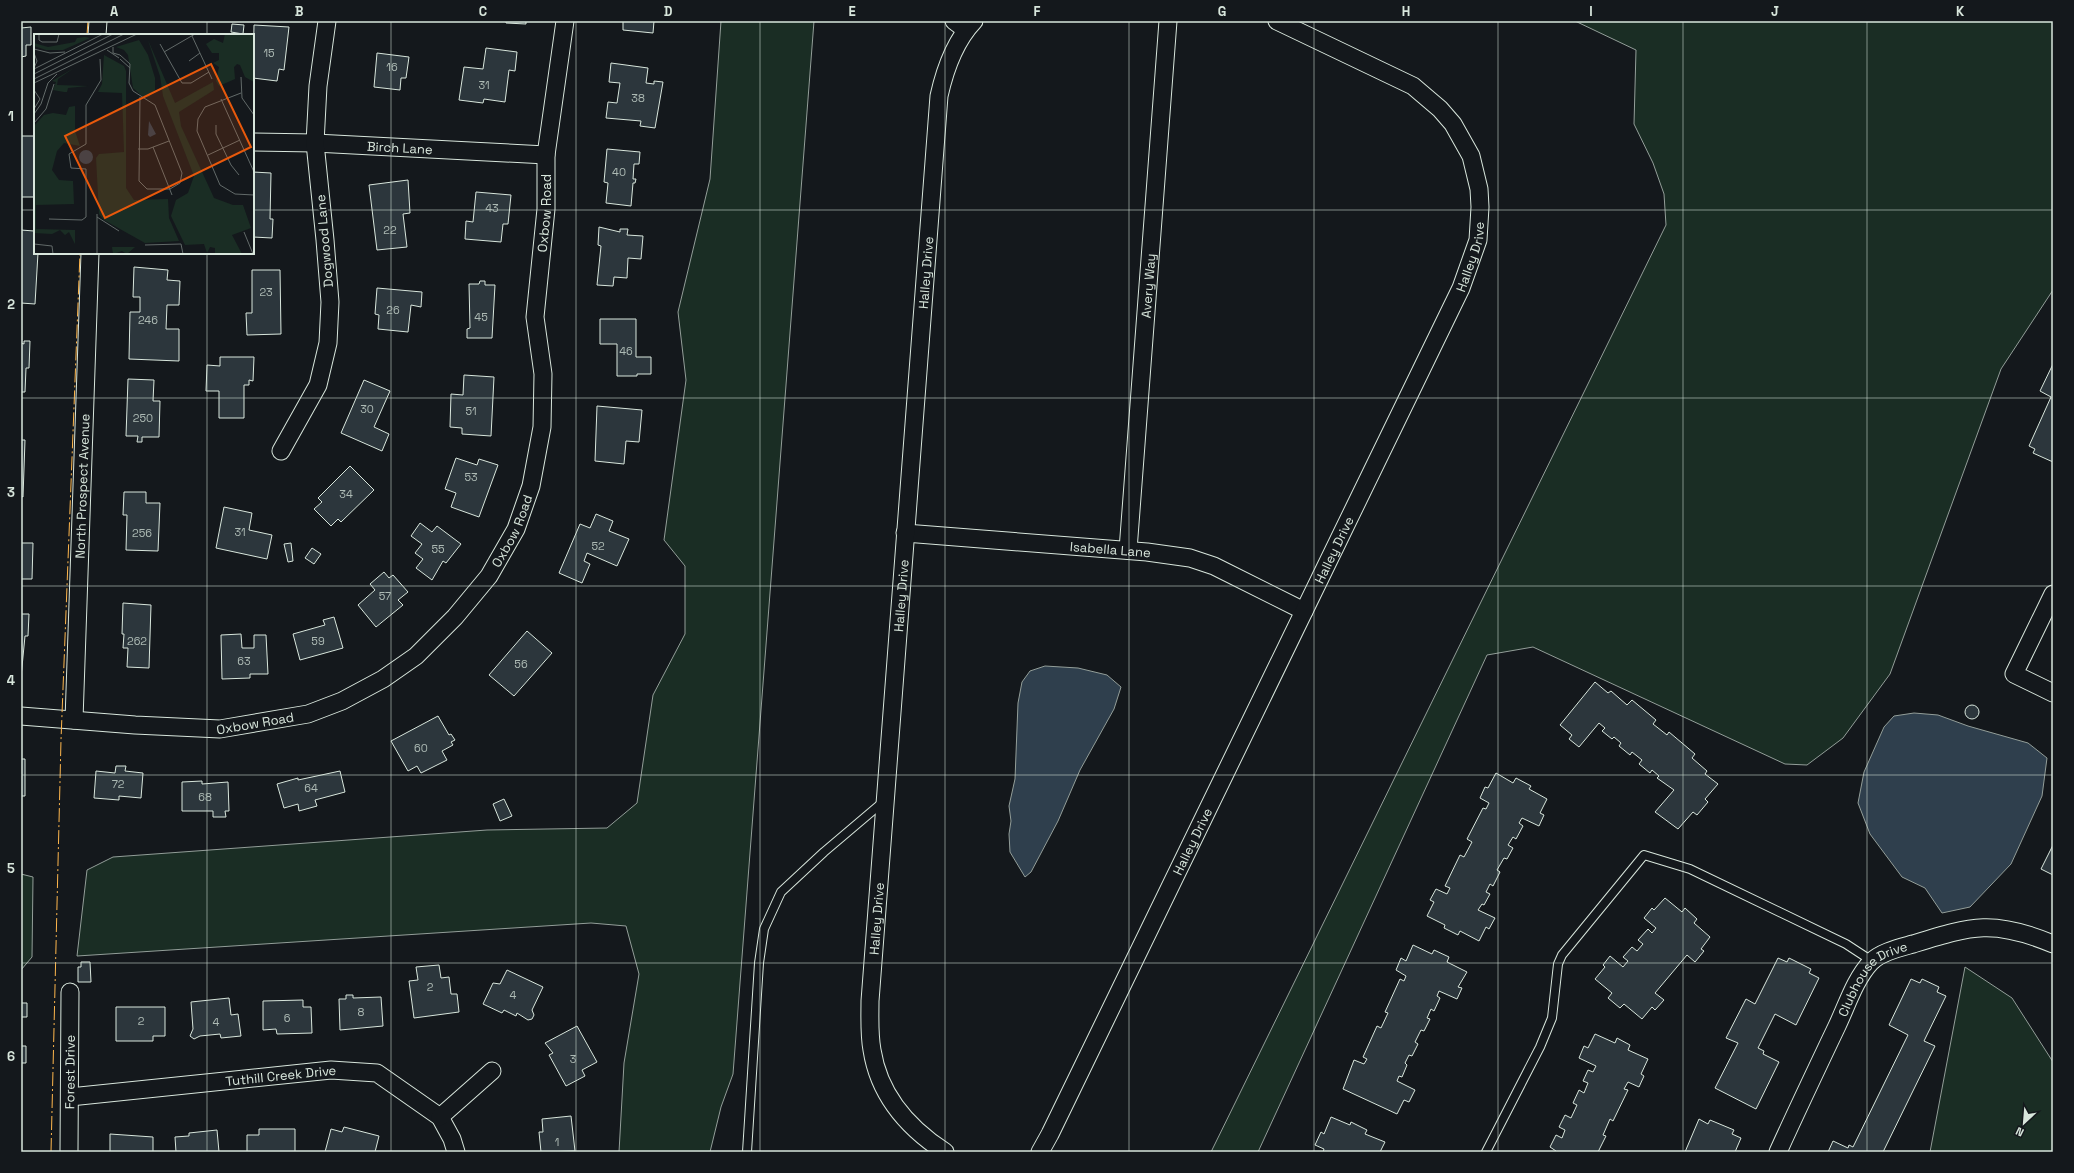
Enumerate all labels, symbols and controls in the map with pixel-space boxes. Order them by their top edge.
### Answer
text: A [110,3,119,20]
text: B [295,3,304,20]
text: C [479,3,487,20]
text: D [664,3,673,20]
text: E [848,3,856,20]
text: F [1034,3,1041,20]
text: G [1218,3,1226,20]
text: H [1402,3,1410,20]
text: I [1589,3,1593,20]
text: J [1771,3,1779,20]
text: K [1956,3,1965,20]
inset map [34,34,254,254]
house number: 15 [263,46,275,60]
house number: 16 [386,60,398,74]
house number: 31 [478,78,490,92]
house number: 38 [631,91,645,105]
text: 1 [8,108,14,125]
street label: Birch Lane [367,138,433,158]
house number: 40 [612,165,626,179]
street label: Oxbow Road [534,174,555,253]
street label: Dogwood Lane [312,194,337,288]
house number: 43 [485,201,499,215]
street label: Halley Drive [1452,221,1488,294]
house number: 22 [383,223,397,237]
street label: Halley Drive [915,236,937,309]
street label: Avery Way [1138,253,1159,319]
house number: 23 [259,285,273,299]
text: 2 [7,296,15,313]
house number: 26 [386,303,400,317]
house number: 45 [474,310,488,324]
house number: 246 [138,313,158,327]
house number: 46 [619,344,633,358]
house number: 30 [360,402,374,416]
house number: 51 [465,404,477,418]
house number: 250 [133,411,153,425]
street label: North Prospect Avenue [72,413,93,559]
house number: 53 [464,470,478,484]
text: 3 [7,484,15,501]
house number: 34 [339,487,353,501]
street label: Oxbow Road [488,493,536,571]
street label: Halley Drive [1311,514,1358,586]
house number: 31 [234,525,246,539]
house number: 256 [132,526,152,540]
street label: Isabella Lane [1069,538,1151,561]
house number: 52 [591,539,605,553]
house number: 55 [431,542,445,556]
street label: Halley Drive [890,559,913,632]
house number: 57 [379,589,391,603]
house number: 262 [127,634,147,648]
house number: 59 [311,634,325,648]
house number: 63 [237,654,251,668]
house number: 56 [514,657,528,671]
text: 4 [7,672,15,689]
street label: Oxbow Road [215,709,295,738]
house number: 60 [414,741,428,755]
house number: 72 [112,777,125,791]
house number: 64 [304,781,318,795]
house number: 68 [198,790,212,804]
street label: Halley Drive [1169,805,1216,878]
text: 5 [7,860,15,877]
street label: Halley Drive [866,882,888,956]
street label: Clubhouse Drive [1834,938,1909,1019]
house number: 2 [427,980,434,994]
house number: 4 [510,988,517,1002]
house number: 8 [358,1005,365,1019]
house number: 6 [284,1011,291,1025]
house number: 2 [138,1014,145,1028]
house number: 4 [213,1015,220,1029]
street label: Forest Drive [61,1035,79,1109]
text: 6 [7,1048,15,1065]
house number: 3 [570,1052,577,1066]
street label: Tuthill Creek Drive [225,1062,337,1090]
north arrow [2004,1103,2044,1143]
text: N [2013,1124,2026,1140]
house number: 1 [555,1135,559,1149]

